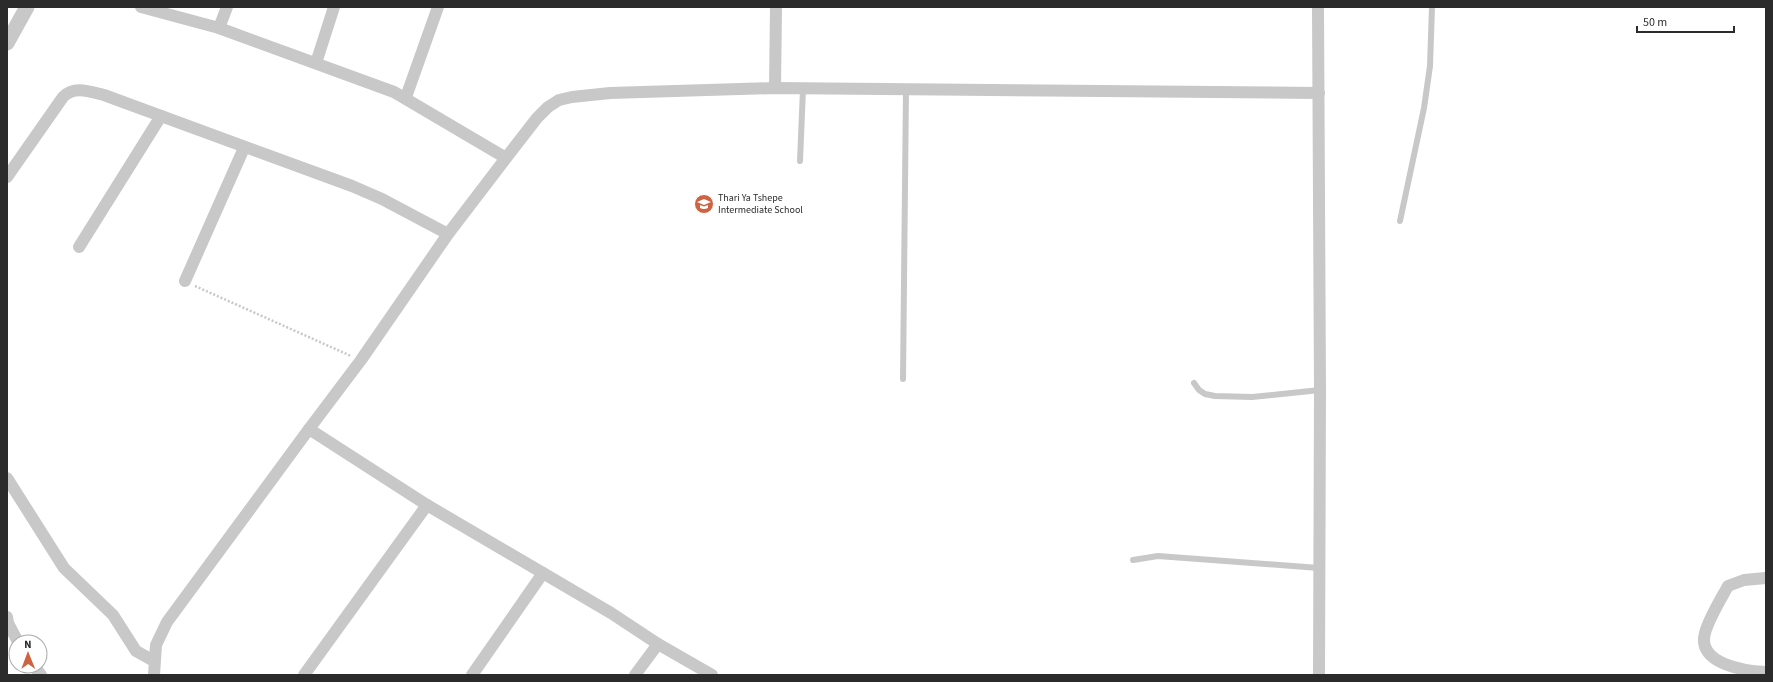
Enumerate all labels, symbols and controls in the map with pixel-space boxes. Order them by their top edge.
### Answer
scale bar [1637,8,1734,34]
text: 50 m [1643,14,1667,31]
place label: Thari Ya Tshepe Intermediate School [718,191,803,217]
school or university icon: Thari Ya Tshepe Intermediate School [693,193,715,215]
north arrow [8,634,48,674]
text: N [24,637,32,652]

